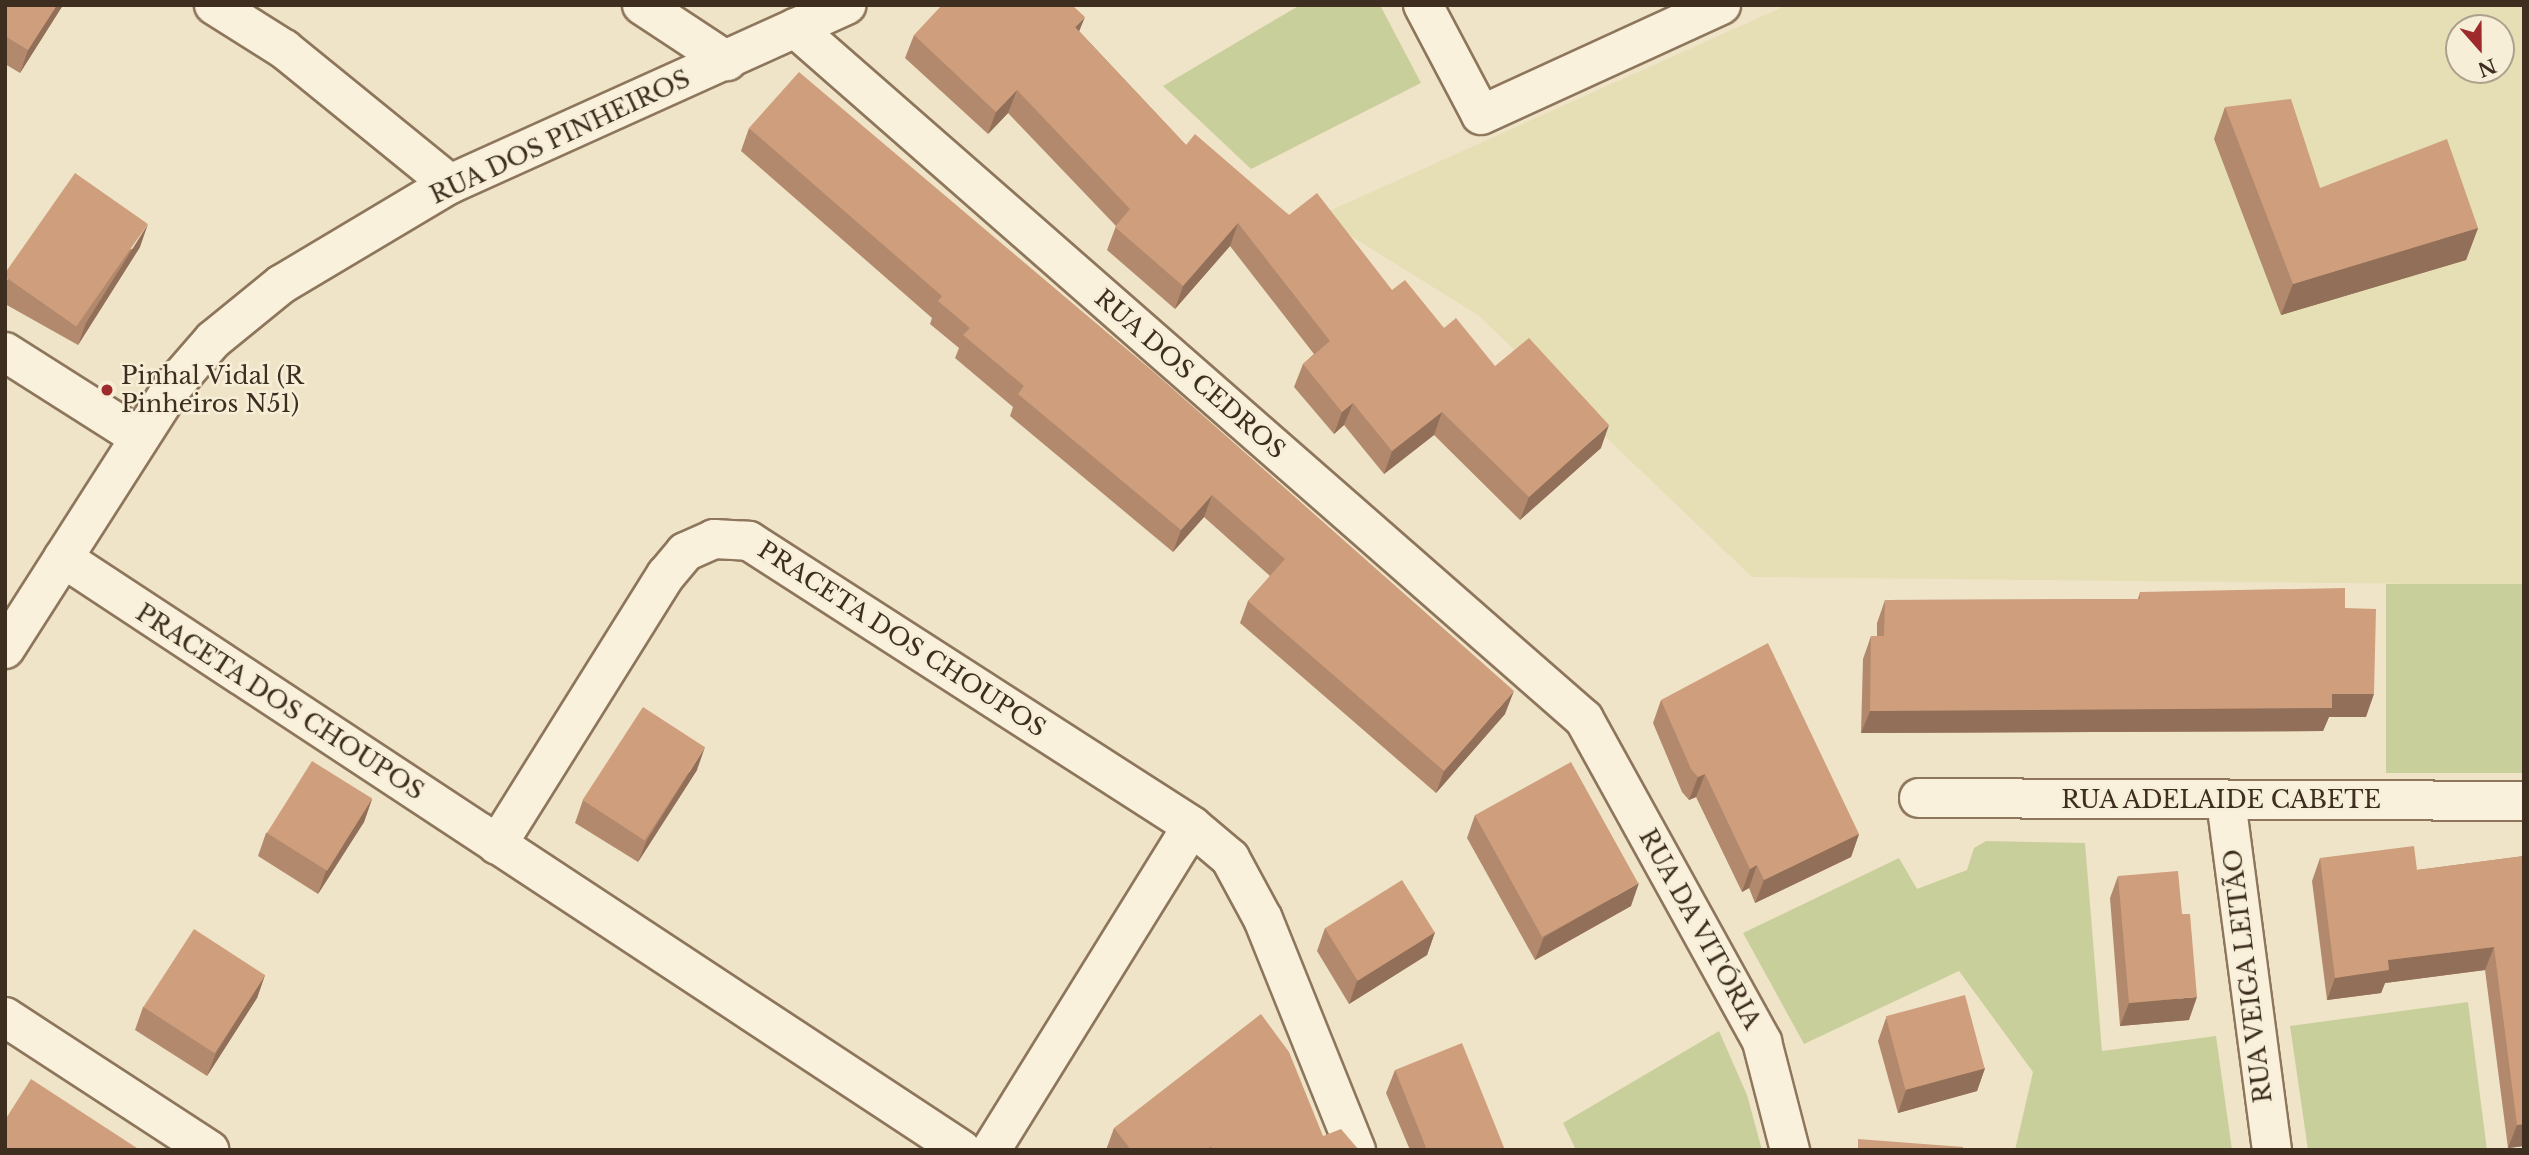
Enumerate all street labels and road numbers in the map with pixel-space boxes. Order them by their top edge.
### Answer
street label: RUA DOS PINHEIROS [425,64,695,210]
street label: RUA DOS CEDROS [1088,283,1292,465]
street label: PRACETA DOS CHOUPOS [752,535,1052,743]
street label: PRACETA DOS CHOUPOS [130,598,430,806]
street label: RUA ADELAIDE CABETE [2060,786,2382,814]
street label: RUA DA VITÓRIA [1632,823,1768,1035]
street label: RUA VEIGA LEITÃO [2218,846,2278,1106]

